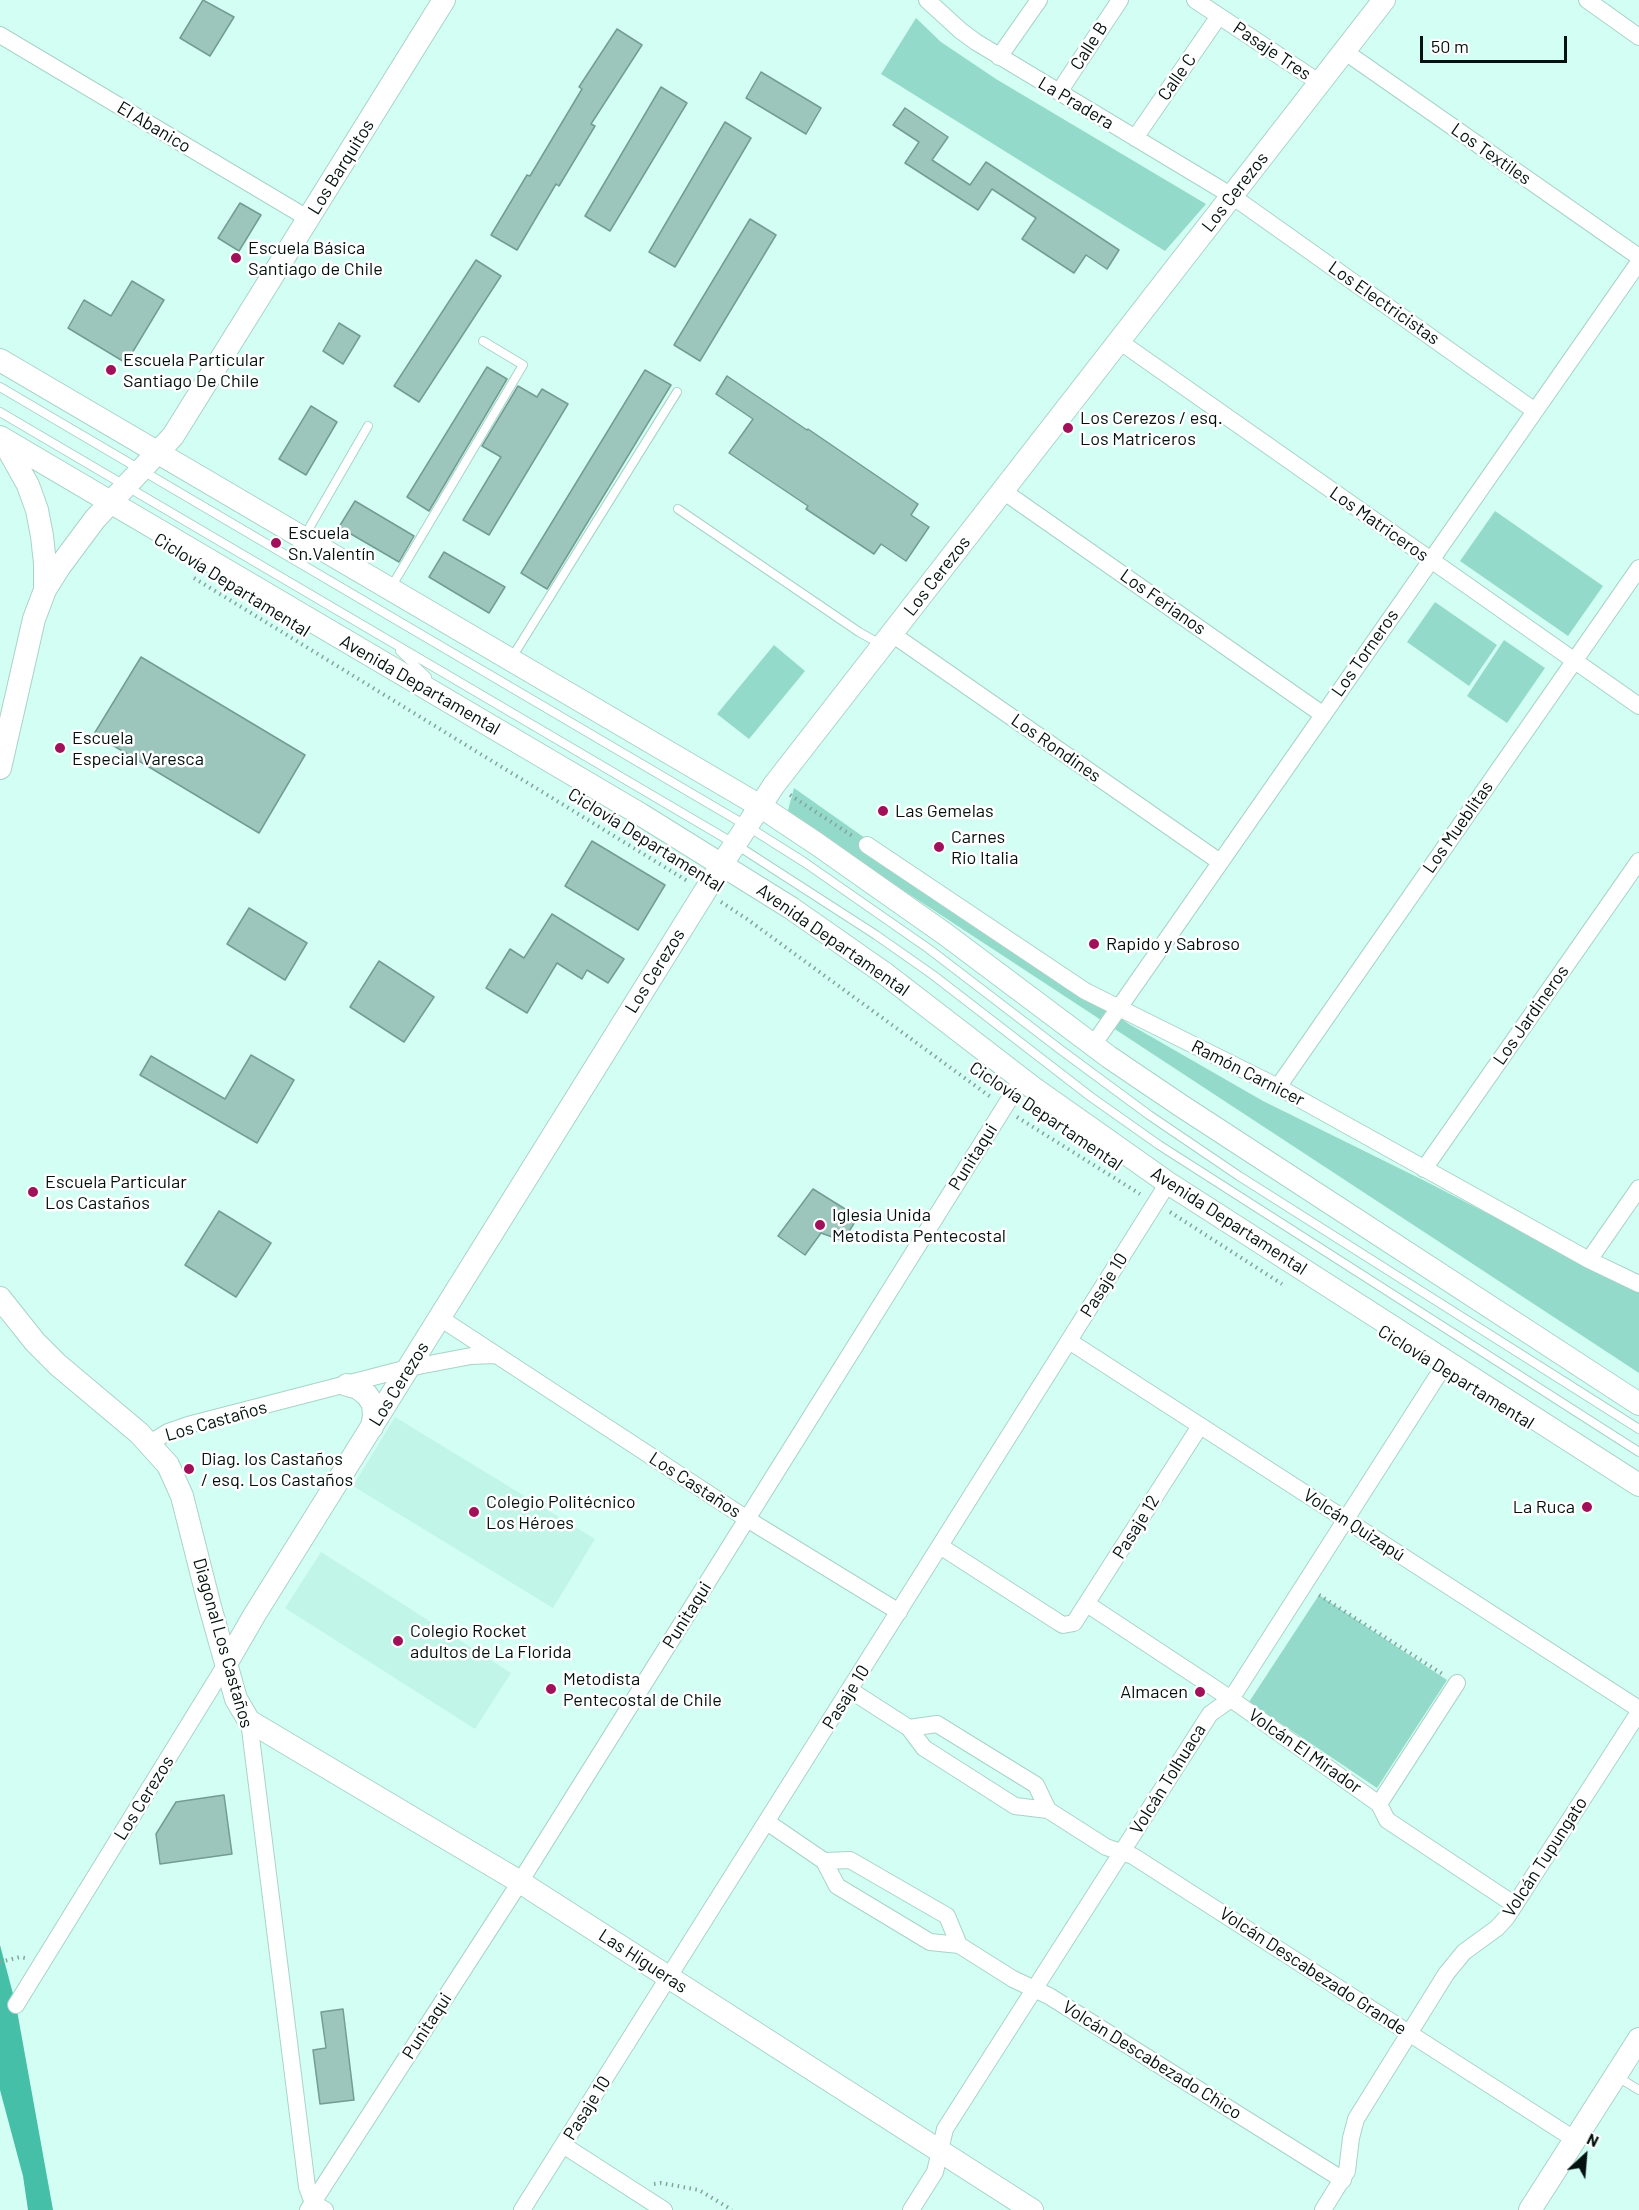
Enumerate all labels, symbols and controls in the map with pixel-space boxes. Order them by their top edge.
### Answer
street label: Pasaje Tres [1229,17,1315,85]
street label: Calle B [1066,18,1112,74]
scale bar [1423,24,1570,62]
text: 50 m [1431,35,1469,57]
street label: Calle C [1153,49,1201,105]
street label: La Pradera [1034,72,1118,134]
street label: El Abanico [113,97,195,157]
street label: Los Barquitos [303,116,379,218]
street label: Los Textiles [1447,119,1535,189]
street label: Los Cerezos [1197,148,1273,236]
place label: Escuela Básica Santiago de Chile [248,237,383,280]
marker: Escuela Básica Santiago de Chile [229,251,243,265]
street label: Los Electricistas [1324,257,1444,349]
place label: Escuela Particular Santiago De Chile [123,349,265,392]
marker: Escuela Particular Santiago De Chile [104,363,118,377]
place label: Los Cerezos / esq. Los Matriceros [1080,407,1223,450]
marker: Los Cerezos / esq. Los Matriceros [1061,421,1075,435]
street label: Los Matriceros [1325,482,1433,566]
place label: Escuela Sn.Valentín [288,522,375,564]
street label: Ciclovía Departamental [150,528,314,642]
street label: Los Cerezos [899,532,975,620]
marker: Escuela Sn.Valentín [269,536,283,550]
street label: Los Ferianos [1116,565,1210,639]
street label: Los Torneros [1327,605,1403,701]
street label: Avenida Departamental [336,630,504,740]
street label: Los Rondines [1007,709,1105,787]
place label: Escuela Especial Varesca [72,727,204,770]
marker: Escuela Especial Varesca [53,741,67,755]
street label: Los Mueblitas [1418,777,1498,877]
street label: Ciclovía Departamental [564,783,728,897]
place label: Las Gemelas [895,800,994,822]
marker: Las Gemelas [876,804,890,818]
place label: Carnes Rio Italia [951,826,1018,868]
marker: Carnes Rio Italia [932,840,946,854]
street label: Avenida Departamental [752,879,914,1001]
street label: Los Cerezos [621,925,689,1017]
place label: Rapido y Sabroso [1106,933,1240,955]
marker: Rapido y Sabroso [1087,937,1101,951]
street label: Los Jardineros [1489,961,1573,1069]
street label: Ramón Carnicer [1188,1035,1308,1111]
street label: Ciclovía Departamental [965,1057,1127,1175]
street label: Punitaqui [944,1120,1002,1194]
street label: Avenida Departamental [1147,1163,1311,1279]
place label: Escuela Particular Los Castaños [45,1171,187,1214]
marker: Escuela Particular Los Castaños [26,1185,40,1199]
place label: Iglesia Unida Metodista Pentecostal [832,1204,1006,1246]
marker: Iglesia Unida Metodista Pentecostal [813,1218,827,1232]
street label: Pasaje 10 [1076,1249,1132,1321]
street label: Ciclovía Departamental [1374,1320,1538,1434]
street label: Los Cerezos [365,1338,433,1430]
street label: Los Castaños [163,1396,269,1446]
street label: Los Castaños [645,1447,745,1523]
place label: Diag. los Castaños / esq. Los Castaños [201,1448,353,1490]
marker: Diag. los Castaños / esq. Los Castaños [182,1462,196,1476]
street label: Volcán Quizapú [1299,1484,1409,1566]
place label: Colegio Politécnico Los Héroes [486,1491,636,1534]
street label: Pasaje 12 [1108,1491,1164,1563]
place label: La Ruca [1513,1496,1575,1518]
marker: La Ruca [1580,1500,1594,1514]
marker: Colegio Politécnico Los Héroes [467,1505,481,1519]
street label: Diagonal Los Castaños [188,1556,258,1730]
street label: Punitaqui [658,1578,716,1652]
place label: Colegio Rocket adultos de La Florida [410,1620,572,1662]
marker: Colegio Rocket adultos de La Florida [391,1634,405,1648]
street label: Pasaje 10 [818,1661,874,1733]
place label: Metodista Pentecostal de Chile [563,1668,722,1710]
place label: Almacen [1120,1681,1188,1703]
marker: Metodista Pentecostal de Chile [544,1682,558,1696]
marker: Almacen [1193,1685,1207,1699]
street label: Volcán El Mirador [1244,1704,1366,1798]
street label: Volcán Tolhuaca [1126,1720,1210,1838]
street label: Los Cerezos [110,1752,178,1844]
street label: Volcán Tupungato [1498,1793,1592,1921]
street label: Volcán Descabezado Grande [1215,1902,1411,2040]
street label: Las Higueras [595,1924,691,1998]
street label: Punitaqui [398,1989,456,2063]
street label: Volcán Descabezado Chico [1058,1996,1246,2124]
street label: Pasaje 10 [559,2072,615,2144]
north arrow [1555,2126,1615,2186]
text: N [1584,2128,1602,2150]

